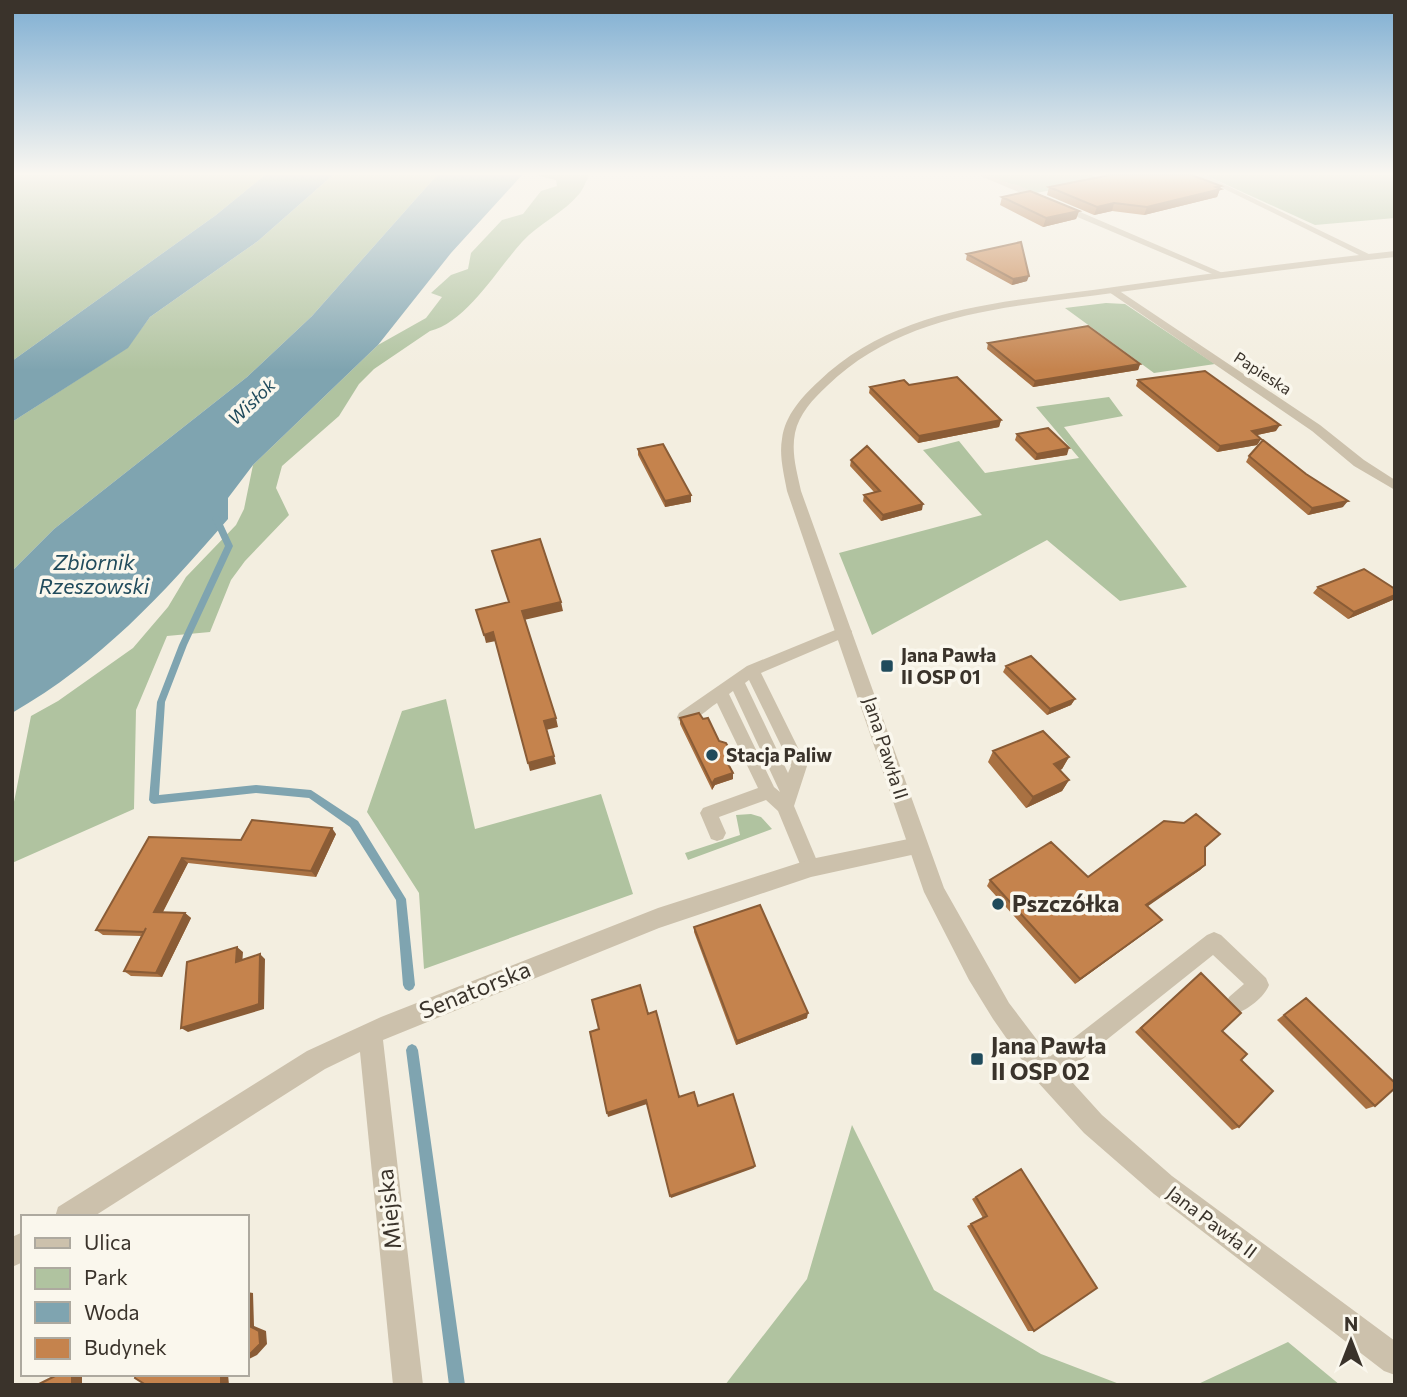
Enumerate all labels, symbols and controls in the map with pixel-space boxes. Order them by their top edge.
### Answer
street label: Papieska [1231,347,1296,398]
water label: Wisłok [223,373,280,429]
water label: Zbiornik Rzeszowski [39,549,150,598]
place label: Jana Pawła II OSP 01 [901,643,996,688]
marker: Jana Pawła II OSP 01 [879,658,895,674]
street label: Jana Pawła II [859,694,914,802]
place label: Stacja Paliw [726,743,832,766]
marker: Stacja Paliw [704,747,720,763]
place label: Pszczółka [1012,889,1119,917]
marker: Pszczółka [990,896,1006,912]
street label: Senatorska [415,954,534,1024]
place label: Jana Pawła II OSP 02 [991,1031,1106,1085]
marker: Jana Pawła II OSP 02 [969,1051,985,1067]
street label: Miejska [370,1167,406,1251]
street label: Jana Pawła II [1163,1180,1262,1263]
legend [21,1215,248,1376]
text: Ulica [84,1229,131,1254]
text: Park [84,1264,128,1289]
text: Woda [84,1299,140,1324]
north arrow [1316,1306,1386,1376]
text: N [1344,1312,1358,1335]
text: Budynek [84,1334,167,1359]

